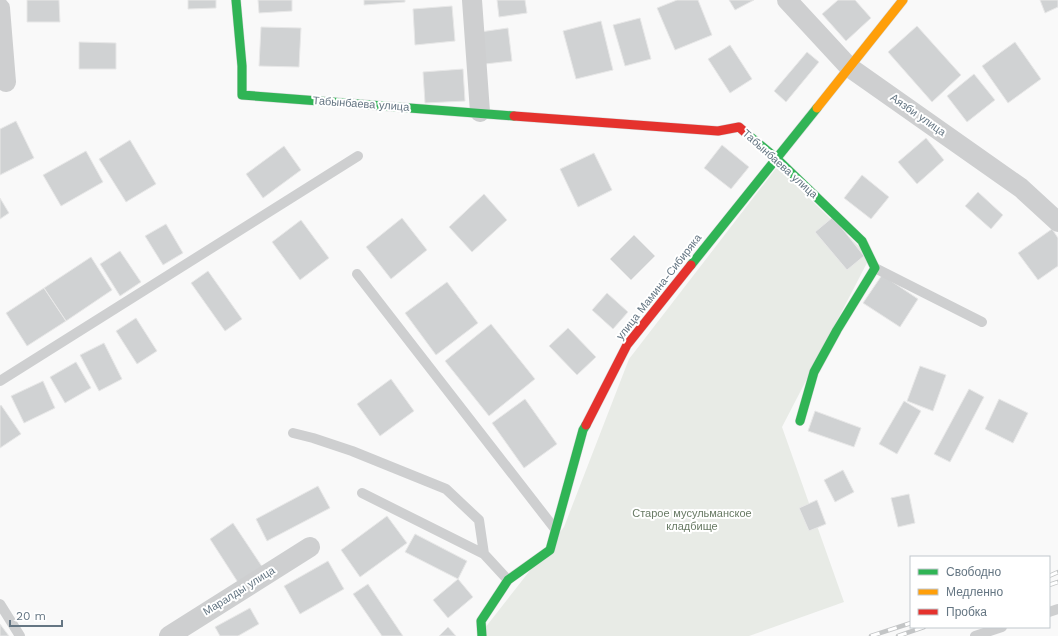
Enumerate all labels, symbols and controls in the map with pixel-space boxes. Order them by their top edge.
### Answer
street label: Аязби улица [888,91,949,139]
street label: Табынбаева улица [312,94,411,114]
street label: Табынбаева улица [740,127,821,202]
street label: улица Мамина-Сибиряка [614,231,705,342]
park label: Старое мусульманское кладбище [632,507,752,533]
legend [910,556,1050,628]
street label: Маралды улица [201,563,278,618]
text: Свободно [946,565,1001,579]
text: Медленно [946,585,1003,599]
scale bar [10,602,62,628]
text: Пробка [946,605,987,619]
text: 20 m [16,609,46,623]

